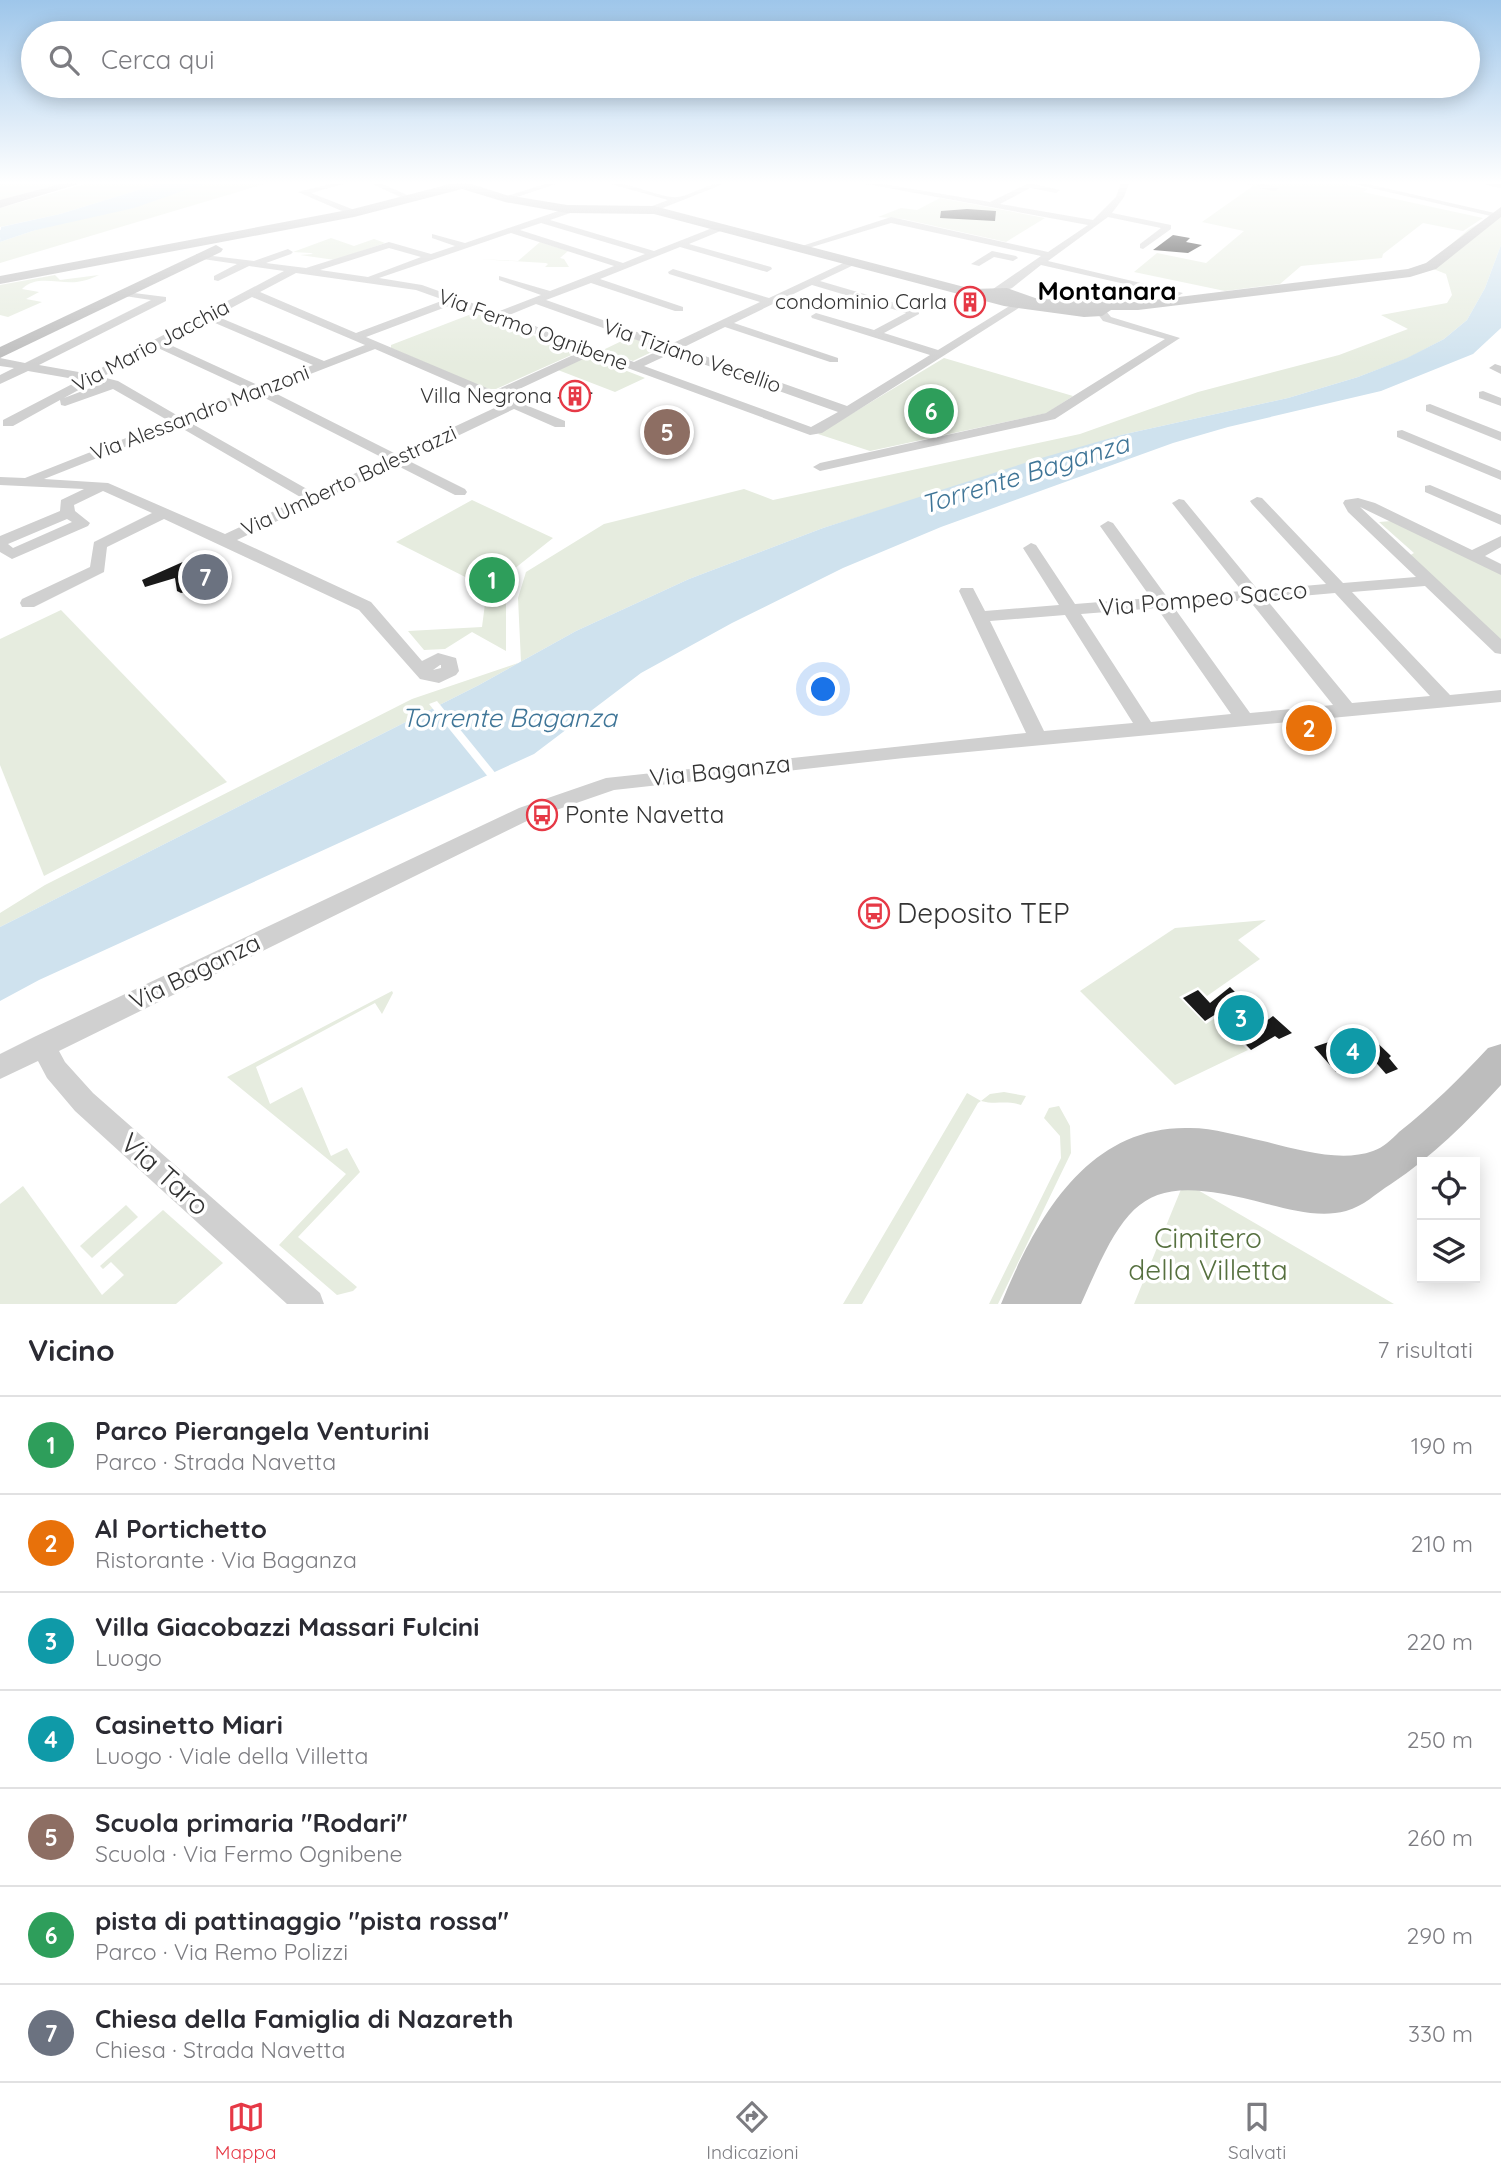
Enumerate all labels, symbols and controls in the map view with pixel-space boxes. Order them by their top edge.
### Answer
search box [21,21,1480,98]
icon: search [45,41,83,79]
text: Cerca qui [101,43,215,76]
district label: Montanara [1037,274,1177,307]
street label: Via Fermo Ognibene [435,283,632,376]
building icon: condominio Carla [953,285,987,319]
place label: condominio Carla [775,288,947,314]
street label: Via Mario Jacchia [68,293,233,397]
street label: Via Tiziano Vecellio [600,312,785,398]
street label: Via Alessandro Manzoni [87,358,313,466]
building icon: Villa Negrona [558,379,592,413]
place label: Villa Negrona [420,382,552,408]
pin: 6 [908,385,954,437]
pin: 5 [644,406,690,458]
street label: Via Umberto Balestrazzi [237,419,460,541]
water label: Torrente Baganza [917,426,1134,521]
pin: 7 [182,551,228,603]
pin: 1 [469,554,515,606]
street label: Via Pompeo Sacco [1097,574,1308,622]
your location [806,672,840,706]
water label: Torrente Baganza [401,701,618,734]
pin: 2 [1286,702,1332,754]
street label: Via Baganza [648,748,792,792]
bus stop icon: Ponte Navetta [525,798,559,832]
place label: Ponte Navetta [565,799,724,829]
place label: Deposito TEP [897,895,1070,930]
bus stop icon: Deposito TEP [857,896,891,930]
street label: Via Baganza [124,927,265,1016]
pin: 3 [1218,992,1264,1044]
pin: 4 [1330,1025,1376,1077]
street label: Via Taro [114,1125,217,1223]
map controls [1417,1157,1480,1283]
button: locate [1417,1157,1480,1220]
park label: Cimitero della Villetta [1128,1220,1288,1287]
button: layers [1417,1220,1480,1283]
text: Vicino [28,1331,115,1369]
text: 7 risultati [1378,1335,1473,1364]
text: Parco Pierangela Venturini [95,1414,429,1447]
text: 1 [47,1431,55,1460]
text: 190 m [1411,1431,1473,1460]
text: Parco · Strada Navetta [95,1447,336,1476]
text: Al Portichetto [95,1512,267,1545]
text: 2 [44,1529,58,1558]
text: 210 m [1411,1529,1473,1558]
text: Ristorante · Via Baganza [95,1545,357,1574]
text: Villa Giacobazzi Massari Fulcini [95,1610,479,1643]
text: 3 [45,1627,57,1656]
text: 220 m [1407,1627,1473,1656]
text: Luogo [95,1643,162,1672]
text: Casinetto Miari [95,1708,283,1741]
text: 4 [44,1725,58,1754]
text: 250 m [1407,1725,1473,1754]
text: Luogo · Viale della Villetta [95,1741,368,1770]
text: Scuola primaria "Rodari" [95,1806,408,1839]
text: 5 [44,1823,58,1852]
text: 260 m [1407,1823,1473,1852]
text: Scuola · Via Fermo Ognibene [95,1839,403,1868]
text: pista di pattinaggio "pista rossa" [95,1904,509,1937]
text: 6 [45,1921,57,1950]
text: 290 m [1406,1921,1473,1950]
text: Parco · Via Remo Polizzi [95,1937,348,1966]
text: Chiesa della Famiglia di Nazareth [95,2002,514,2035]
text: 7 [45,2019,57,2048]
text: 330 m [1408,2019,1473,2048]
text: Chiesa · Strada Navetta [95,2035,345,2064]
tab: Mappa [215,2098,277,2164]
tab: Indicazioni [706,2098,799,2164]
tab: Salvati [1228,2098,1286,2164]

